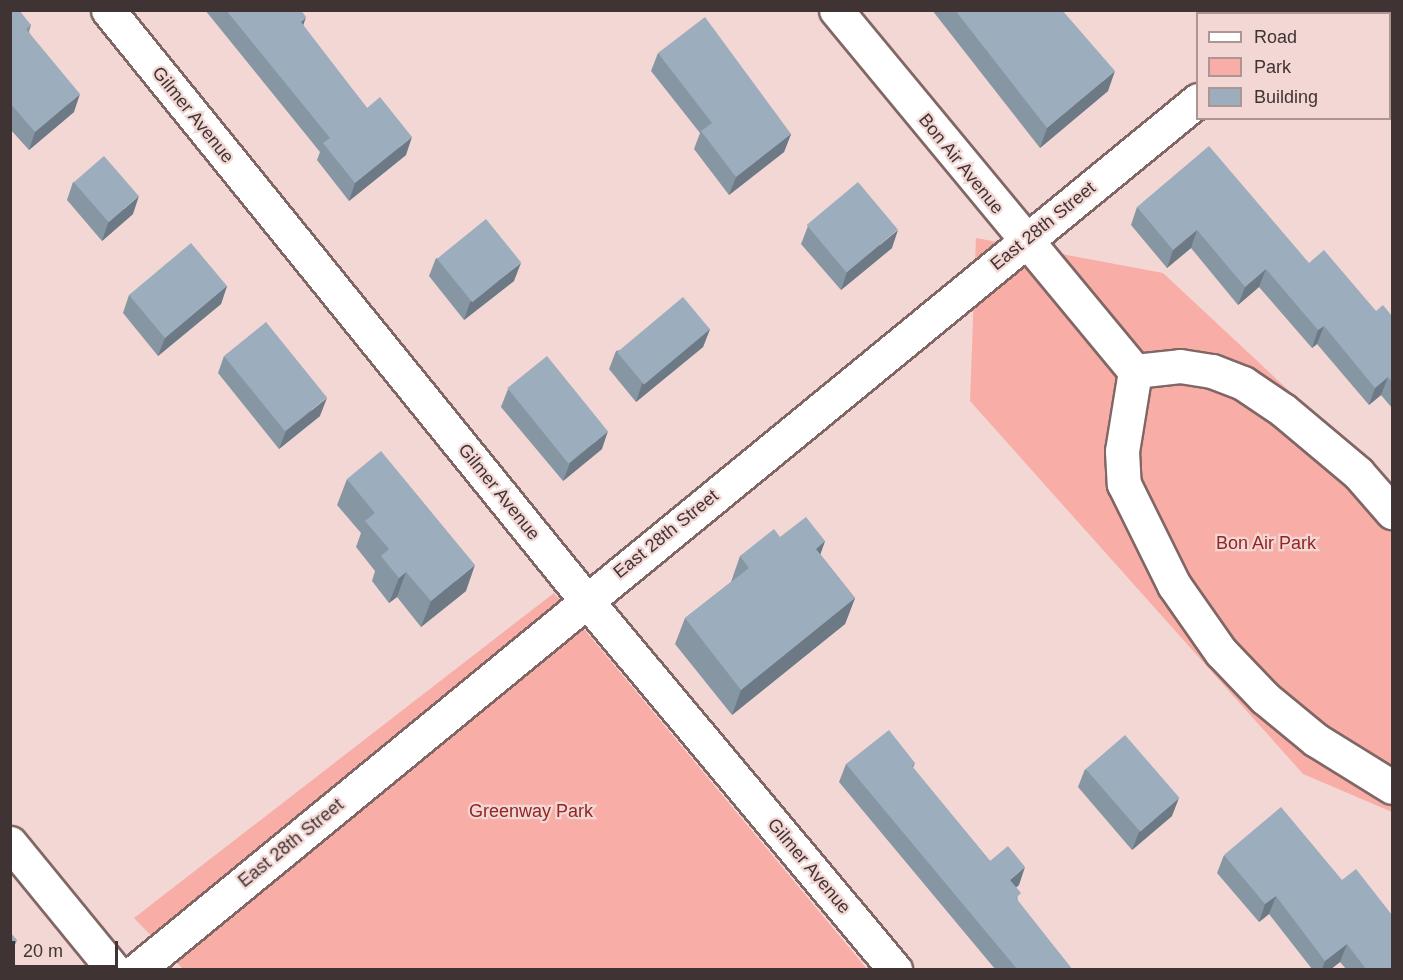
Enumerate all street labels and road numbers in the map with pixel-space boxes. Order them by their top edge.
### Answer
street label: Gilmer Avenue [147,62,239,168]
street label: Bon Air Avenue [913,109,1009,219]
street label: East 28th Street [986,177,1100,275]
street label: Gilmer Avenue [453,439,545,545]
street label: East 28th Street [609,485,723,583]
street label: East 28th Street [234,794,348,892]
street label: Gilmer Avenue [763,814,855,918]

